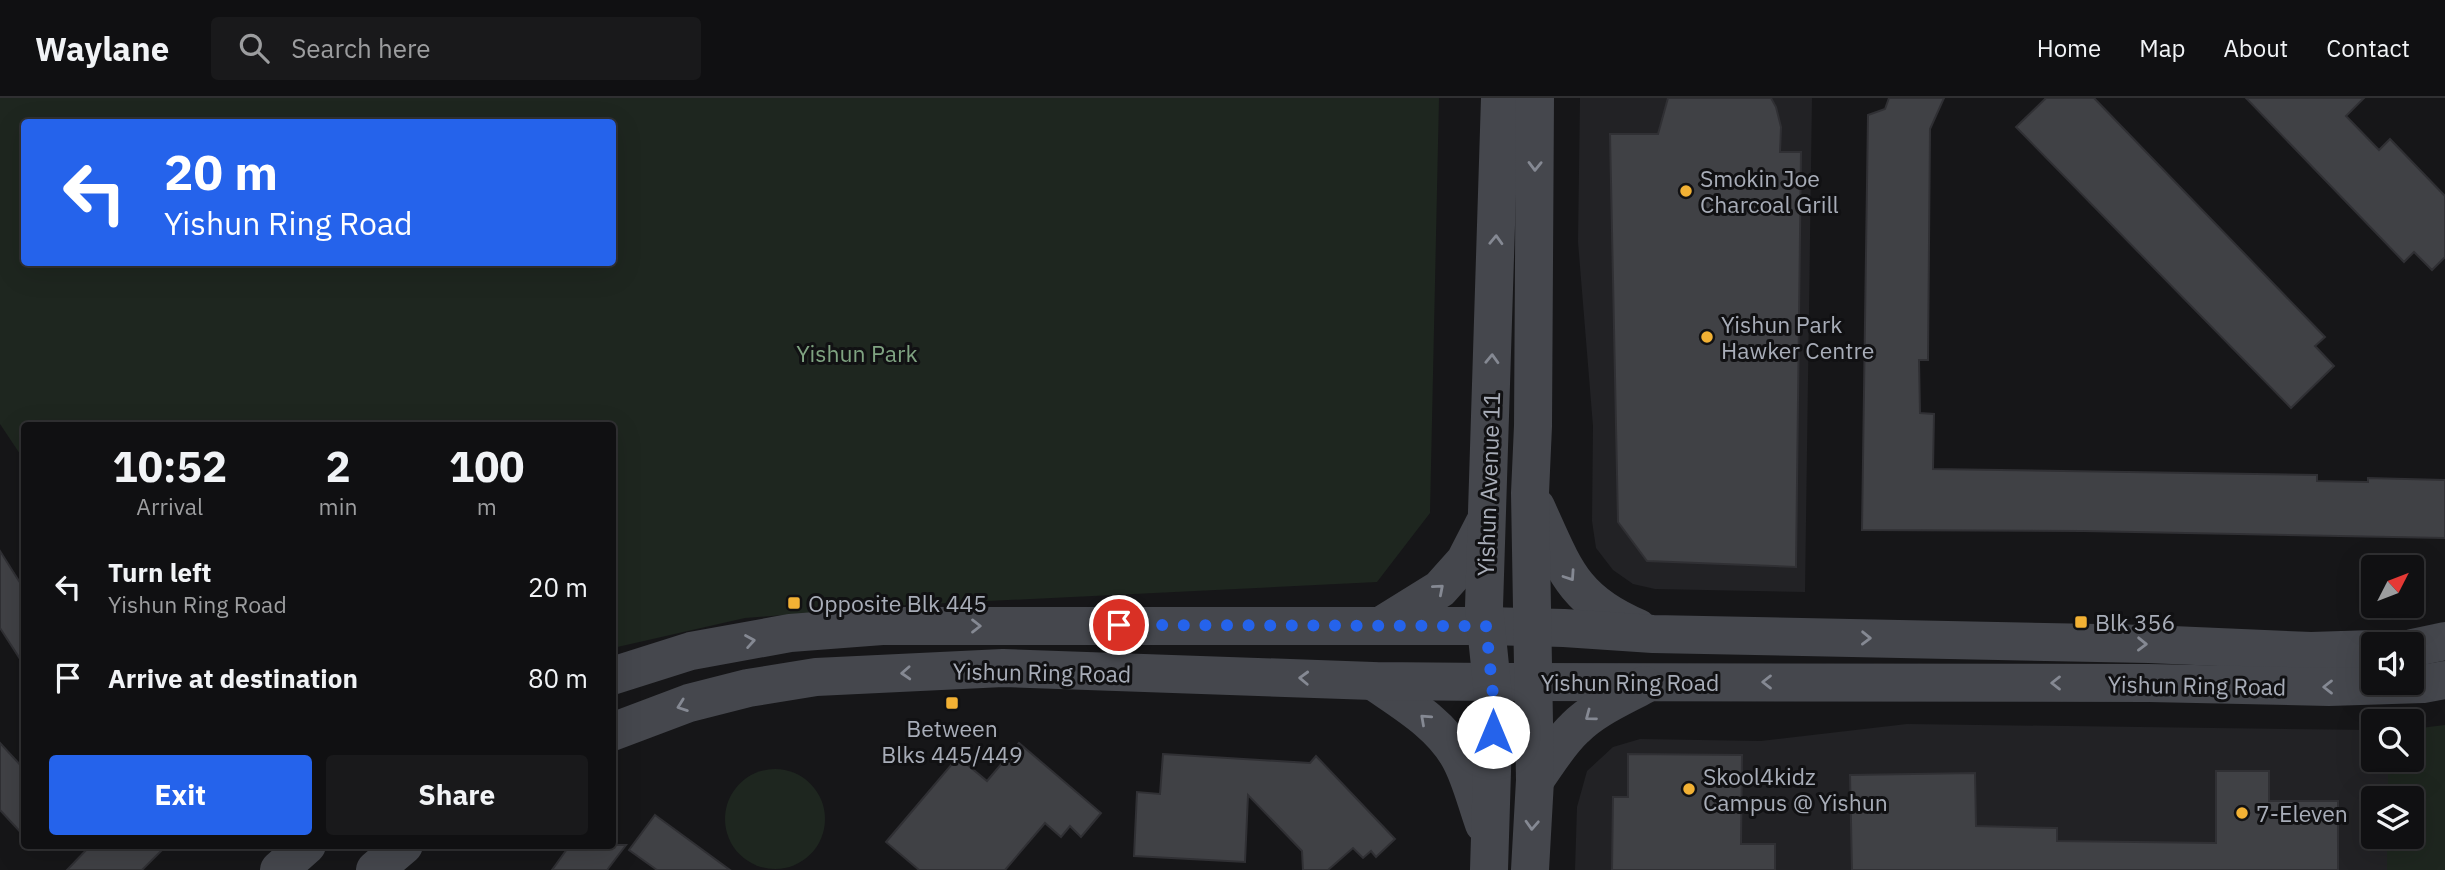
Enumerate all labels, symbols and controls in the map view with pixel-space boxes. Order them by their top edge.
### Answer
search box [211,17,701,80]
text: Waylane [35,27,169,70]
icon: search [235,29,273,67]
text: Search here [291,31,431,65]
text: Home [2037,32,2101,64]
text: Map [2139,32,2185,64]
text: About [2223,32,2288,64]
text: Contact [2326,32,2410,64]
text: 20 m [164,140,278,203]
icon: left [49,147,140,238]
one-way arrow [1528,161,1543,172]
place label: Smokin Joe Charcoal Grill [1700,163,1839,219]
marker: Smokin Joe Charcoal Grill [1678,183,1694,199]
text: Yishun Ring Road [164,202,413,244]
one-way arrow [1488,234,1503,245]
place label: Yishun Park Hawker Centre [1721,309,1874,365]
marker: Yishun Park Hawker Centre [1699,329,1715,345]
park label: Yishun Park [796,338,918,368]
one-way arrow [1484,353,1499,364]
street label: Yishun Avenue 11 [1470,391,1506,577]
text: 10:52 [112,439,227,494]
text: 2 [325,439,351,494]
text: 100 [449,439,525,494]
text: Arrival [136,491,203,521]
text: min [319,491,357,521]
text: m [477,491,497,521]
text: Turn left [108,555,211,589]
north arrow [2361,555,2424,618]
map controls [2361,555,2424,849]
icon: left [49,568,87,606]
one-way arrow [1562,568,1574,581]
text: 20 m [528,570,588,604]
one-way arrow [1431,584,1444,597]
place label: Opposite Blk 445 [808,588,987,618]
text: Yishun Ring Road [108,589,287,619]
marker: Opposite Blk 445 [786,595,802,611]
pin [1089,595,1149,655]
icon: arrive [1100,606,1138,644]
place label: Blk 356 [2095,607,2175,637]
marker: Blk 356 [2073,614,2089,630]
one-way arrow [971,618,982,634]
one-way arrow [1860,631,1871,646]
button: sound [2361,632,2424,695]
one-way arrow [744,634,755,649]
one-way arrow [2137,636,2148,652]
street label: Yishun Ring Road [952,655,1132,689]
icon: arrive [49,659,87,697]
text: Arrive at destination [108,661,358,695]
text: 80 m [528,661,588,695]
one-way arrow [900,665,911,680]
street label: Yishun Ring Road [1541,667,1719,697]
street label: Yishun Ring Road [2107,668,2287,702]
one-way arrow [1299,671,1310,686]
one-way arrow [1761,674,1772,690]
one-way arrow [2050,675,2061,691]
one-way arrow [2322,679,2333,694]
marker: Between Blks 445/449 [944,695,960,711]
position arrow [1456,695,1530,769]
one-way arrow [676,698,688,712]
one-way arrow [1585,708,1597,720]
button: search [2361,709,2424,772]
place label: Between Blks 445/449 [881,713,1023,769]
one-way arrow [1420,715,1433,727]
button: Exit [49,755,312,835]
button: Share [326,755,588,835]
place label: Skool4kidz Campus @ Yishun [1703,761,1888,817]
marker: Skool4kidz Campus @ Yishun [1681,781,1697,797]
button: layers [2361,786,2424,849]
place label: 7-Eleven [2256,798,2348,828]
marker: 7-Eleven [2234,805,2250,821]
one-way arrow [1525,820,1540,831]

